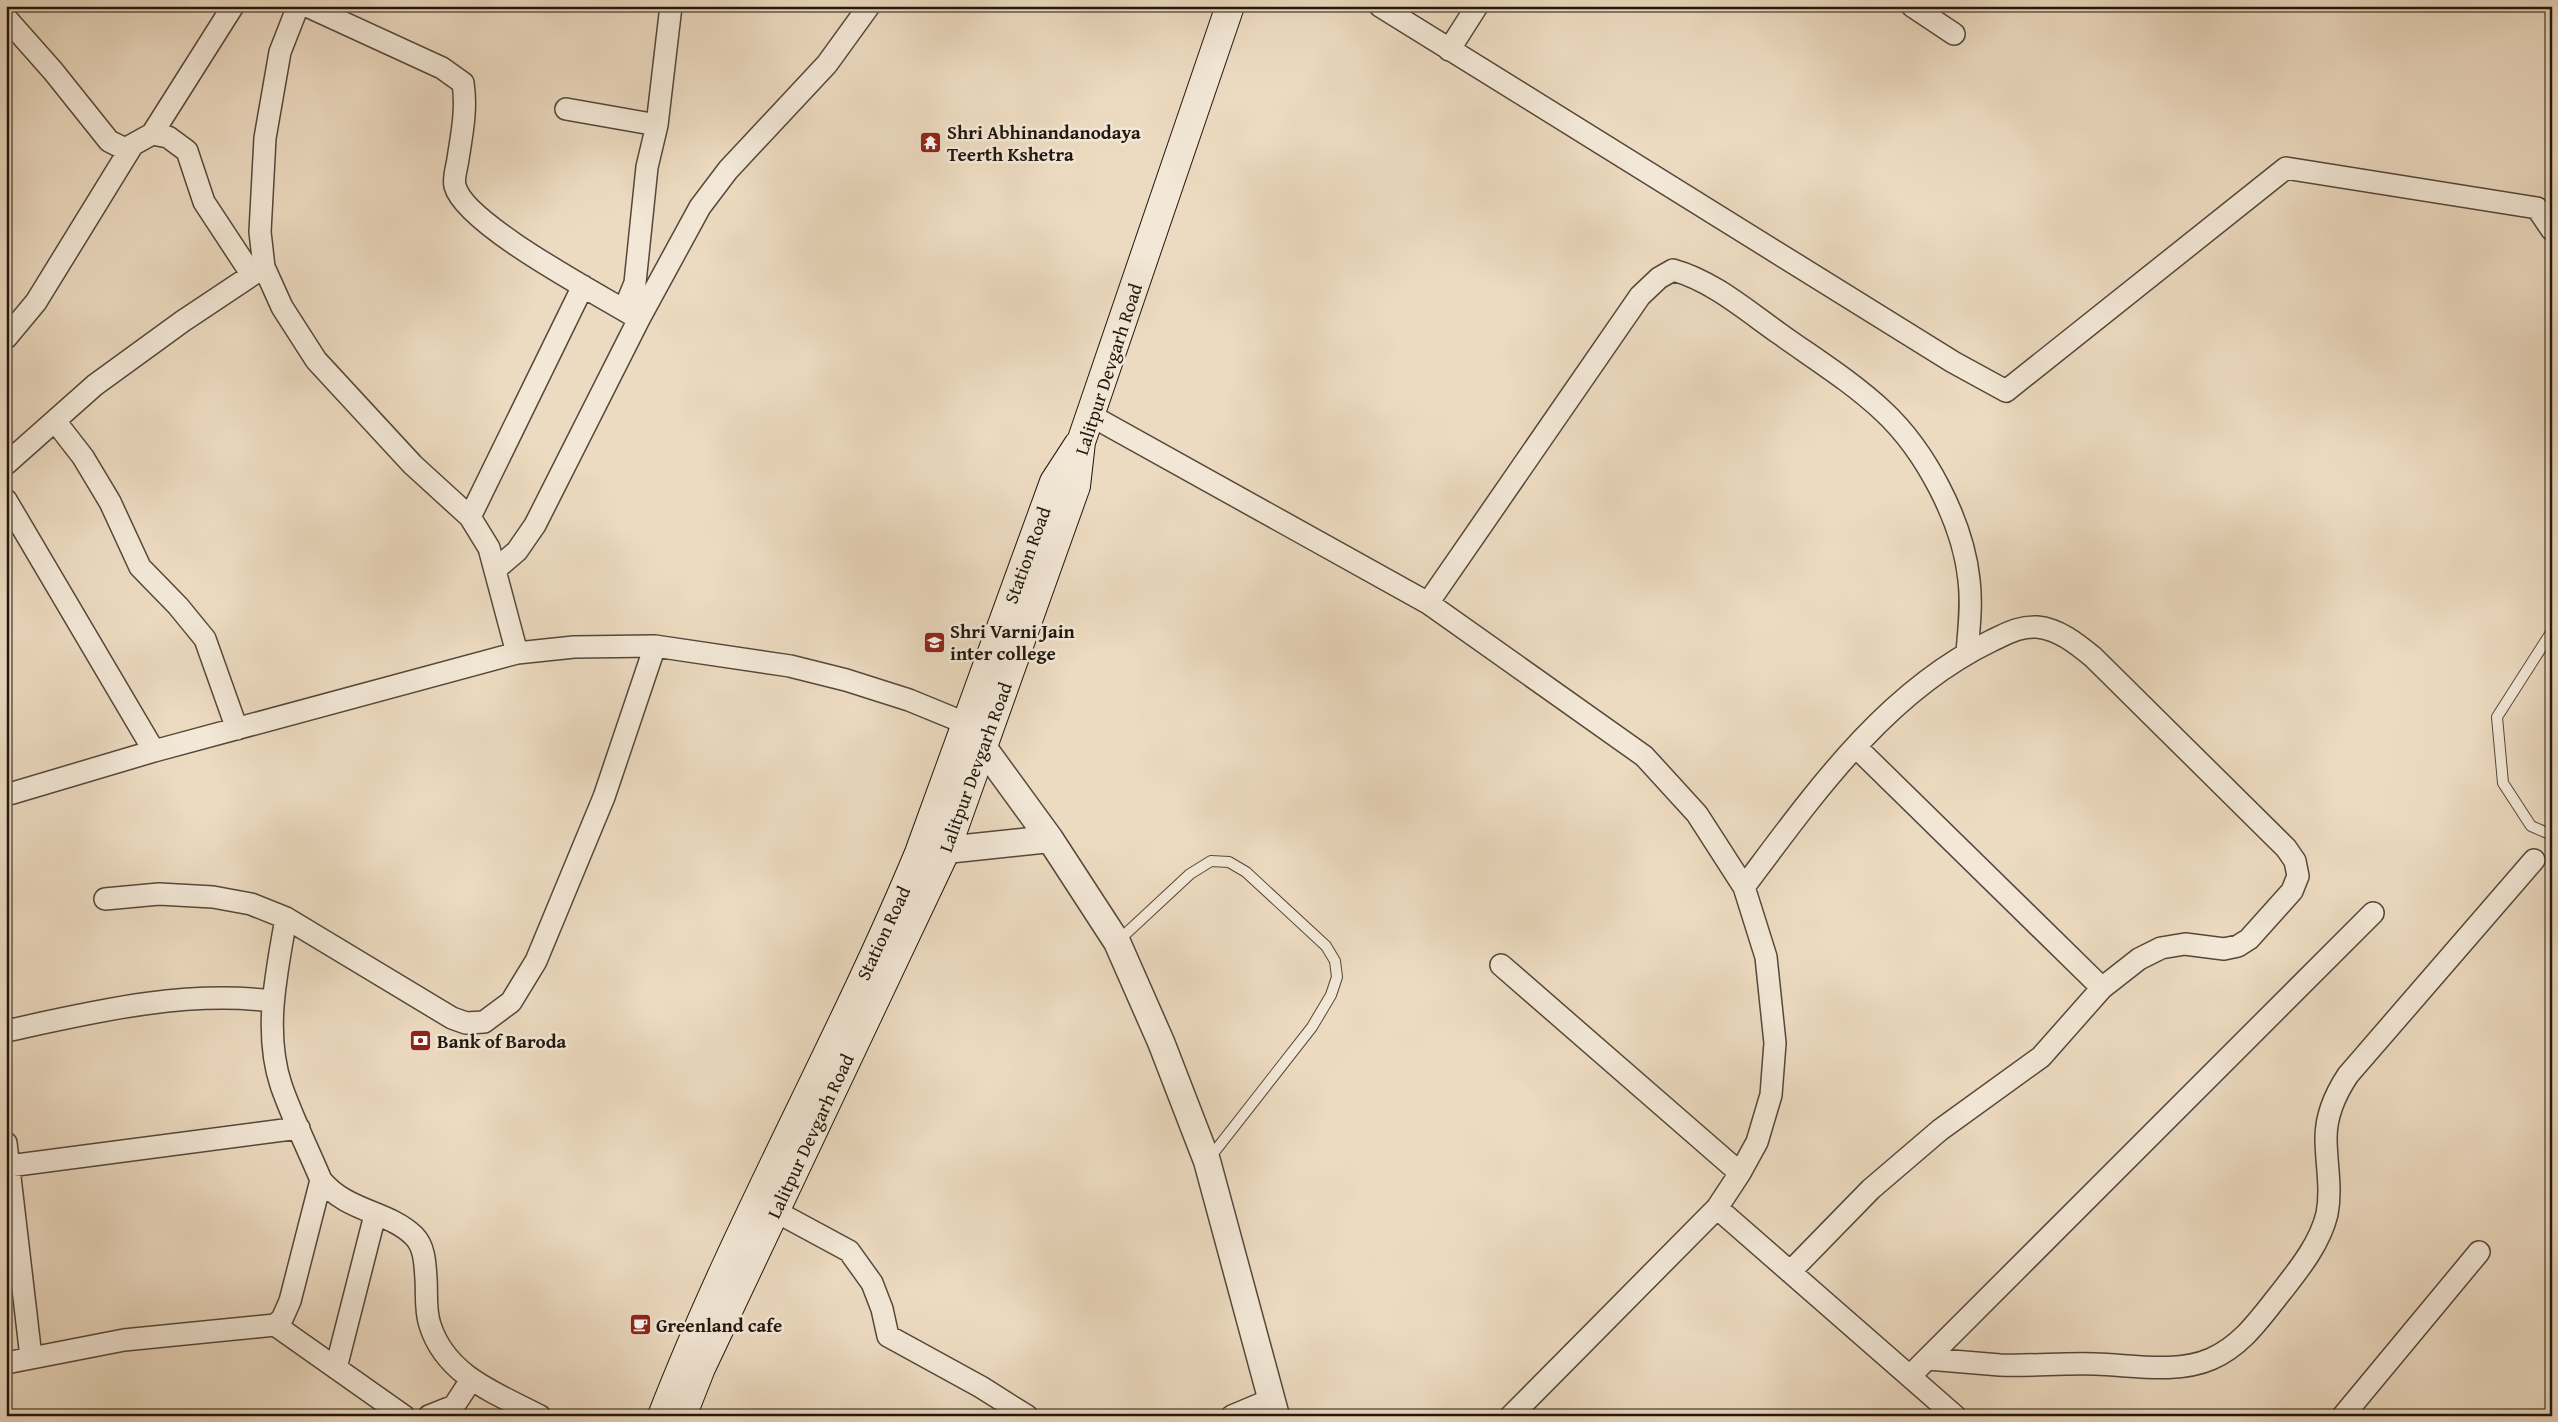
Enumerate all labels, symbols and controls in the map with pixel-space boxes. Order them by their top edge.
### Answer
place label: Shri Abhinandanodaya Teerth Kshetra [947,118,1141,168]
temple icon: Shri Abhinandanodaya Teerth Kshetra [919,131,943,155]
street label: Lalitpur Devgarh Road [1067,279,1149,458]
street label: Station Road [997,502,1058,607]
place label: Shri Varni Jain inter college [950,617,1076,667]
school or university icon: Shri Varni Jain inter college [922,630,946,654]
street label: Lalitpur Devgarh Road [931,677,1019,856]
street label: Station Road [849,880,917,985]
place label: Bank of Baroda [437,1027,567,1055]
bank icon: Bank of Baroda [409,1029,433,1053]
street label: Lalitpur Devgarh Road [759,1048,861,1223]
place label: Greenland cafe [656,1311,782,1339]
cafe icon: Greenland cafe [628,1313,652,1337]

